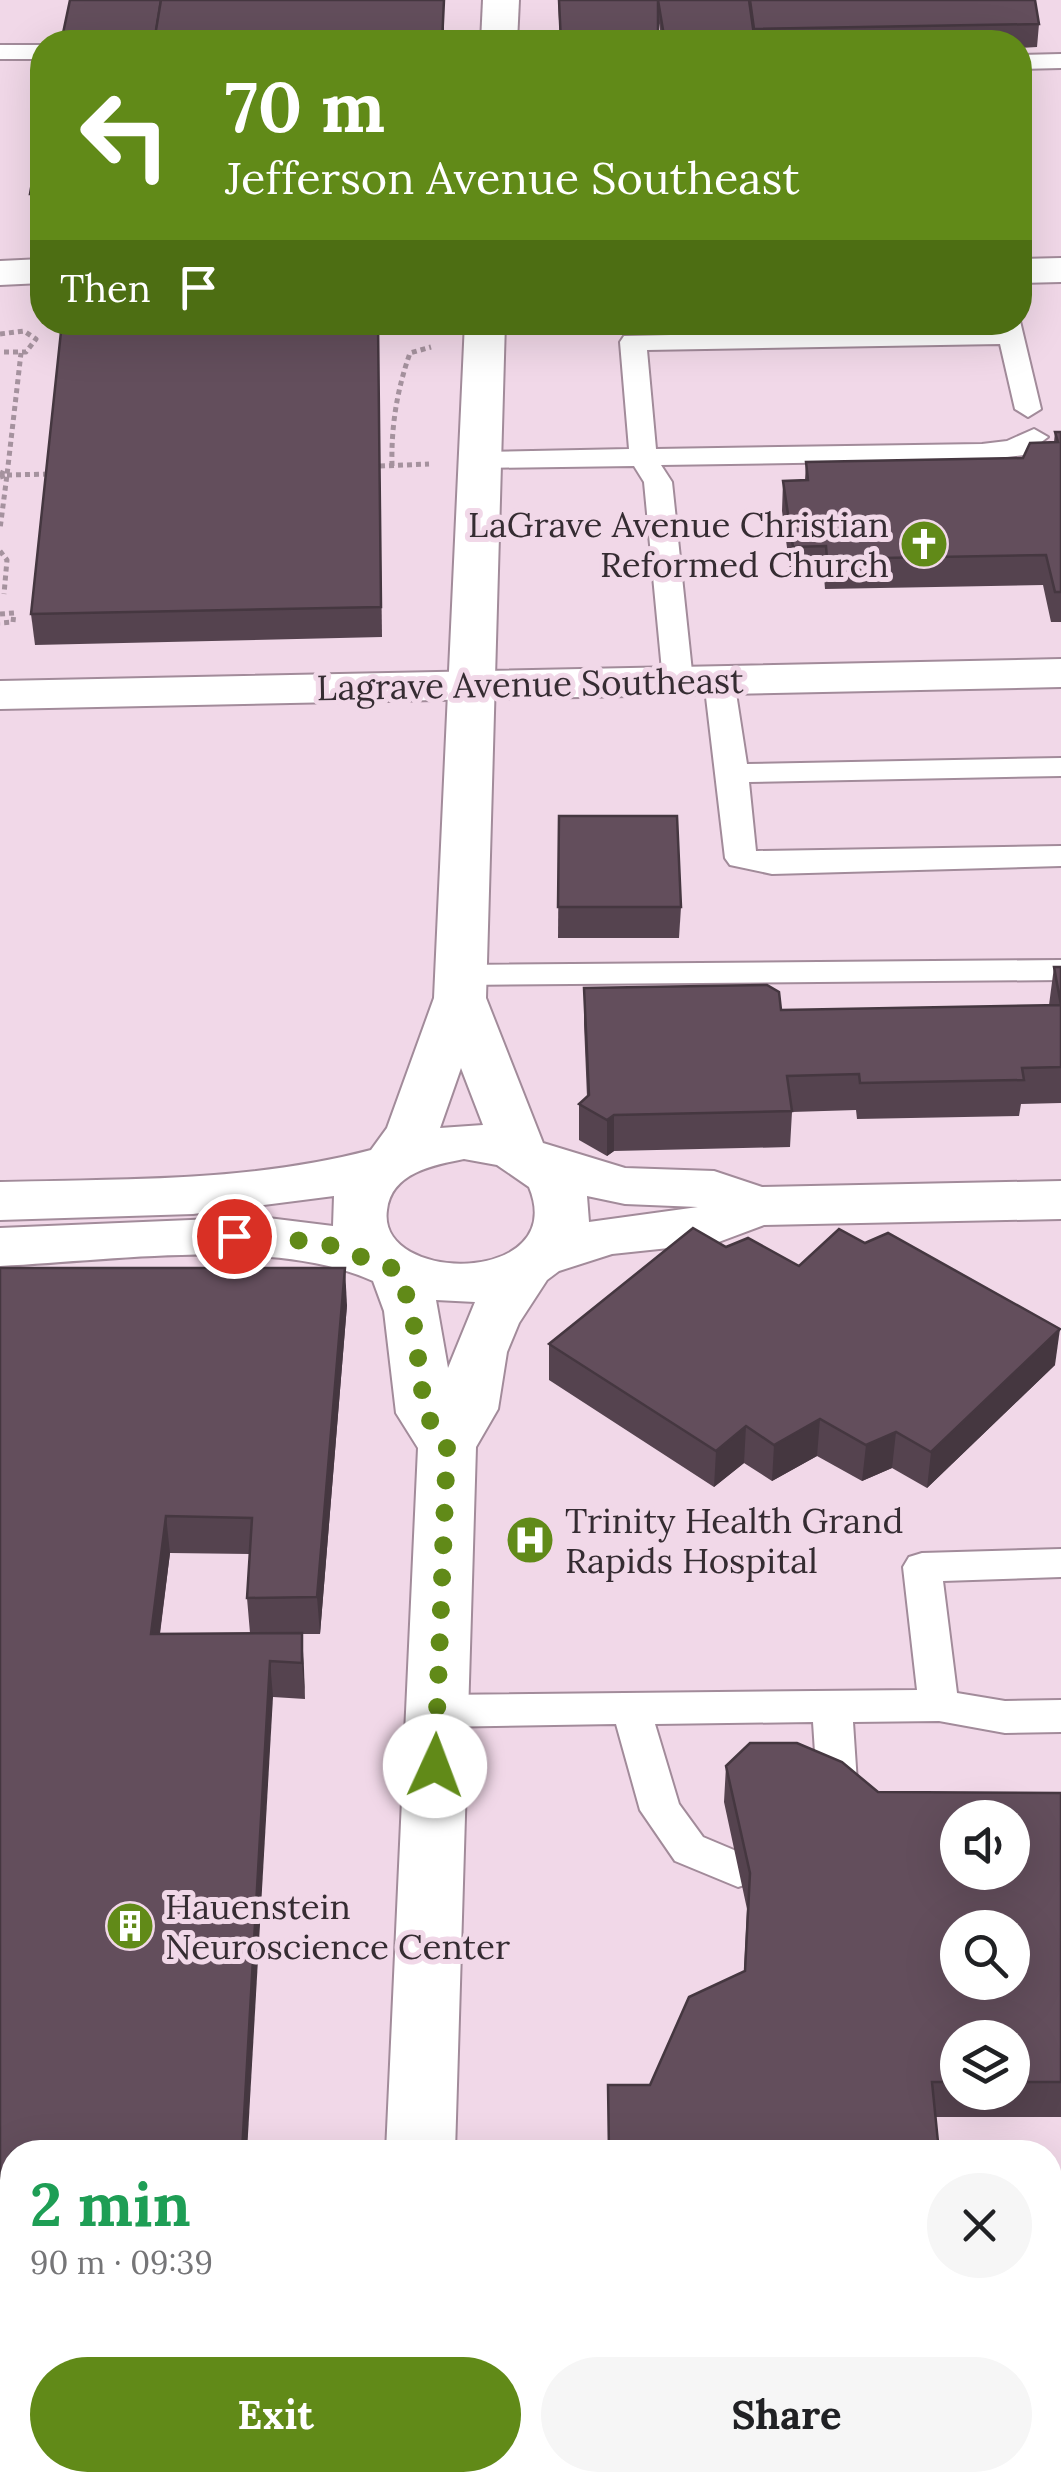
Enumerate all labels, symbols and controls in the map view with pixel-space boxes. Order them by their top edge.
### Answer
text: 70 m [225,62,385,151]
icon: left [60,70,190,200]
text: Jefferson Avenue Southeast [225,149,800,206]
icon: arrive [171,260,226,315]
text: Then [60,264,151,312]
place label: LaGrave Avenue Christian Reformed Church [468,502,889,587]
church icon: LaGrave Avenue Christian Reformed Church [898,518,950,570]
street label: Lagrave Avenue Southeast [316,658,744,710]
pin [192,1194,277,1279]
icon: arrive [207,1209,262,1264]
place label: Trinity Health Grand Rapids Hospital [565,1498,903,1583]
hospital icon: Trinity Health Grand Rapids Hospital [504,1514,556,1566]
position arrow [383,1714,487,1818]
map controls [940,1800,1030,2110]
button: sound [940,1800,1030,1890]
place label: Hauenstein Neuroscience Center [165,1884,510,1969]
building icon: Hauenstein Neuroscience Center [104,1900,156,1952]
button: search [940,1910,1030,2000]
button: layers [940,2020,1030,2110]
text: 2 min [30,2166,191,2242]
button: close [927,2173,1032,2278]
text: 90 m · 09:39 [30,2242,213,2283]
button: Exit [30,2357,521,2472]
button: Share [541,2357,1032,2472]

